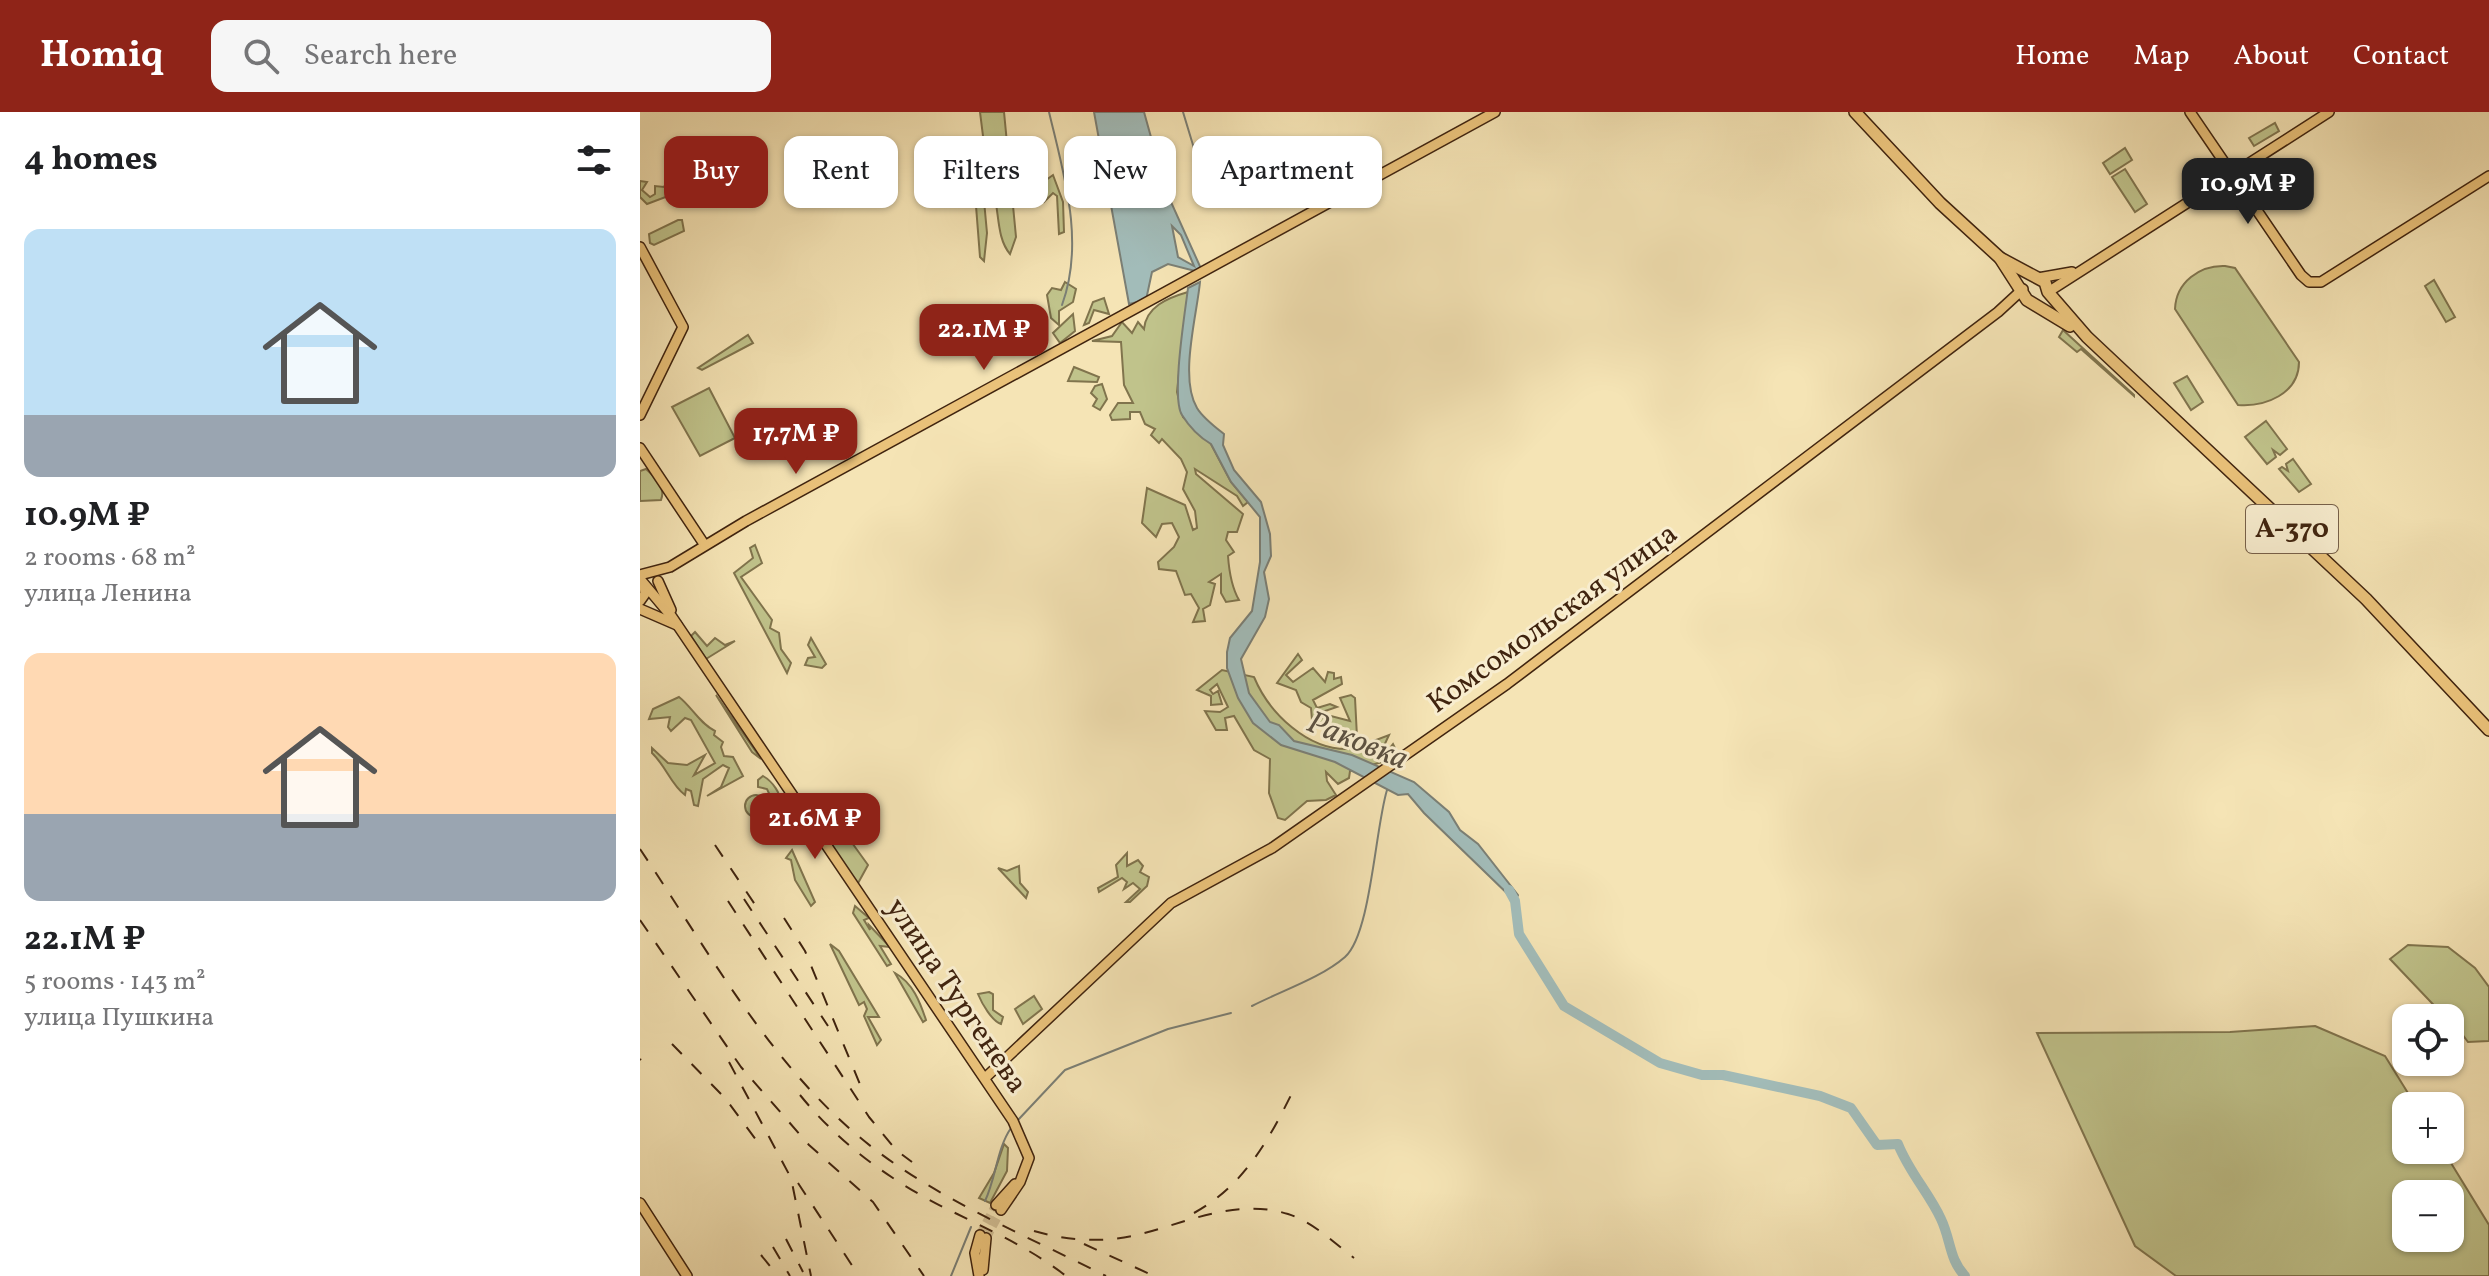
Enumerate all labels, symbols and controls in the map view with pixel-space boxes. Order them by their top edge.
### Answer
search box [211,20,771,92]
text: Homiq [40,30,163,83]
icon: search [239,34,283,78]
text: Search here [303,35,457,77]
text: Home [2015,37,2089,76]
text: Map [2133,37,2189,76]
text: About [2233,37,2309,76]
text: Contact [2353,37,2449,76]
chip: Buy [664,136,768,208]
chip: Rent [784,136,898,208]
chip: Filters [914,136,1048,208]
chip: New [1064,136,1176,208]
chip: Apartment [1192,136,1382,208]
text: 4 homes [24,137,158,184]
icon: filters [572,138,616,182]
pin: 10.9M ₽ [2174,158,2322,226]
text: 10.9M ₽ [2200,166,2296,202]
icon: home [248,281,392,425]
pin: 22.1M ₽ [910,304,1058,372]
text: 22.1M ₽ [937,312,1031,348]
pin: 17.7M ₽ [722,408,870,476]
text: 17.7M ₽ [752,416,840,452]
text: 10.9M ₽ [24,493,150,540]
road number: А-370 [2246,505,2338,553]
street label: Комсомольская улица [1419,514,1687,724]
text: 2 rooms · 68 m² [24,540,196,576]
text: улица Ленина [24,576,192,612]
water label: Раковка [1300,702,1414,782]
icon: home [248,705,392,849]
pin: 21.6M ₽ [741,793,889,861]
text: 21.6M ₽ [768,801,862,837]
street label: улица Тургенева [875,890,1037,1102]
text: 22.1M ₽ [24,917,146,964]
text: 5 rooms · 143 m² [24,964,206,1000]
text: улица Пушкина [24,1000,214,1036]
map controls [2392,1004,2464,1252]
button: locate [2392,1004,2464,1076]
button: + [2392,1092,2464,1164]
button: − [2392,1180,2464,1252]

